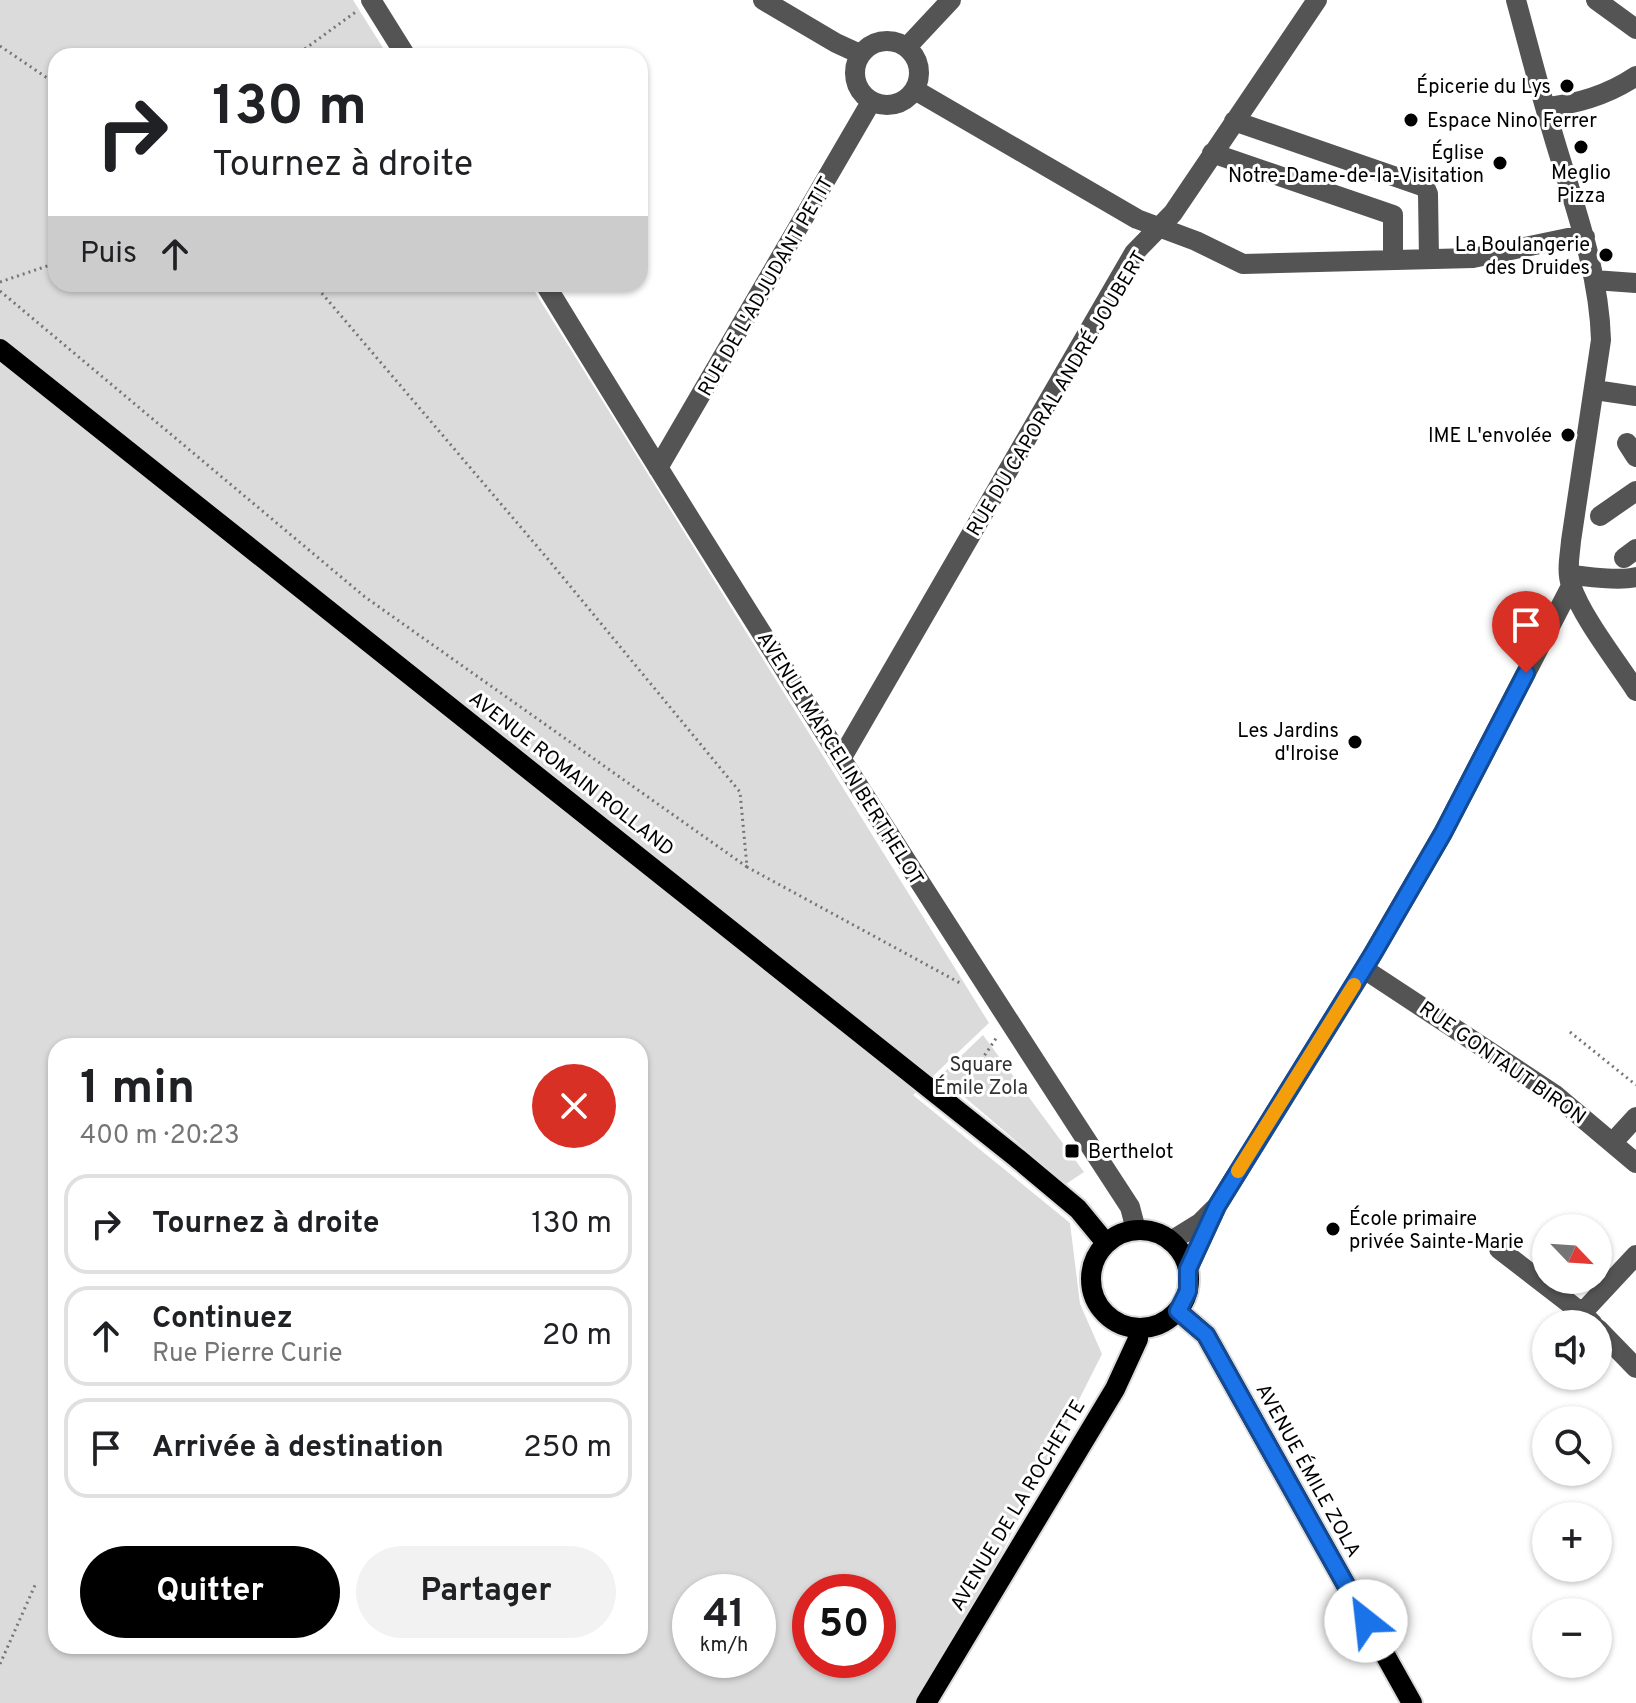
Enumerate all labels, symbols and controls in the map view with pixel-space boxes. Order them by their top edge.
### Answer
place label: Épicerie du Lys [1416,73,1551,101]
text: 130 m [212,74,367,144]
marker: Épicerie du Lys [1558,77,1576,95]
icon: right [80,80,184,184]
place label: Espace Nino Ferrer [1427,109,1597,135]
marker: Espace Nino Ferrer [1402,111,1420,129]
marker: Meglio Pizza [1572,138,1590,156]
place label: Église Notre-Dame-de-la-Visitation [1228,139,1484,190]
text: Tournez à droite [212,143,473,189]
marker: Église Notre-Dame-de-la-Visitation [1491,154,1509,172]
place label: Meglio Pizza [1551,161,1611,210]
street label: RUE DE L'ADJUDANT PETIT [693,173,840,401]
icon: ahead [153,232,197,276]
place label: La Boulangerie des Druides [1455,233,1590,282]
text: Puis [80,236,137,273]
street label: RUE DU CAPORAL ANDRÉ JOUBERT [960,245,1154,542]
marker: La Boulangerie des Druides [1597,246,1615,264]
place label: IME L'envolée [1428,424,1552,450]
marker: IME L'envolée [1559,426,1577,444]
pin [1492,591,1560,673]
icon: arrive [1504,603,1548,647]
street label: AVENUE MARCELIN BERTHELOT [750,627,928,891]
street label: AVENUE ROMAIN ROLLAND [463,686,679,863]
place label: Les Jardins d'Iroise [1237,719,1339,768]
marker: Les Jardins d'Iroise [1346,733,1364,751]
street label: RUE GONTAUT BIRON [1413,996,1590,1131]
park label: Square Émile Zola [934,1053,1028,1102]
text: 1 min [80,1060,195,1120]
button: close [532,1064,616,1148]
text: 400 m · 20:23 [80,1120,240,1153]
place label: Berthelot [1088,1140,1174,1166]
marker: Berthelot [1063,1142,1081,1160]
icon: right [84,1202,128,1246]
place label: École primaire privée Sainte-Marie [1349,1205,1524,1256]
text: Tournez à droite [152,1206,380,1243]
text: 130 m [531,1206,612,1243]
north arrow [1532,1214,1612,1294]
map controls [1532,1214,1612,1678]
marker: École primaire privée Sainte-Marie [1324,1220,1342,1238]
text: Continuez [152,1301,293,1338]
button: sound [1532,1310,1612,1390]
icon: ahead [84,1314,128,1358]
text: 20 m [542,1318,612,1355]
text: Rue Pierre Curie [152,1338,343,1371]
street label: AVENUE ÉMILE ZOLA [1249,1379,1368,1562]
street label: AVENUE DE LA ROCHETTE [945,1396,1092,1616]
button: search [1532,1406,1612,1486]
icon: arrive [84,1426,128,1470]
text: Arrivée à destination [152,1430,444,1467]
text: 250 m [523,1430,612,1467]
button: + [1532,1502,1612,1582]
button: Quitter [80,1546,340,1638]
button: Partager [356,1546,616,1638]
speed limit sign: 50 [792,1574,896,1678]
position arrow [1324,1579,1408,1663]
text: 41 [703,1591,745,1641]
button: − [1532,1598,1612,1678]
text: km/h [700,1633,748,1659]

